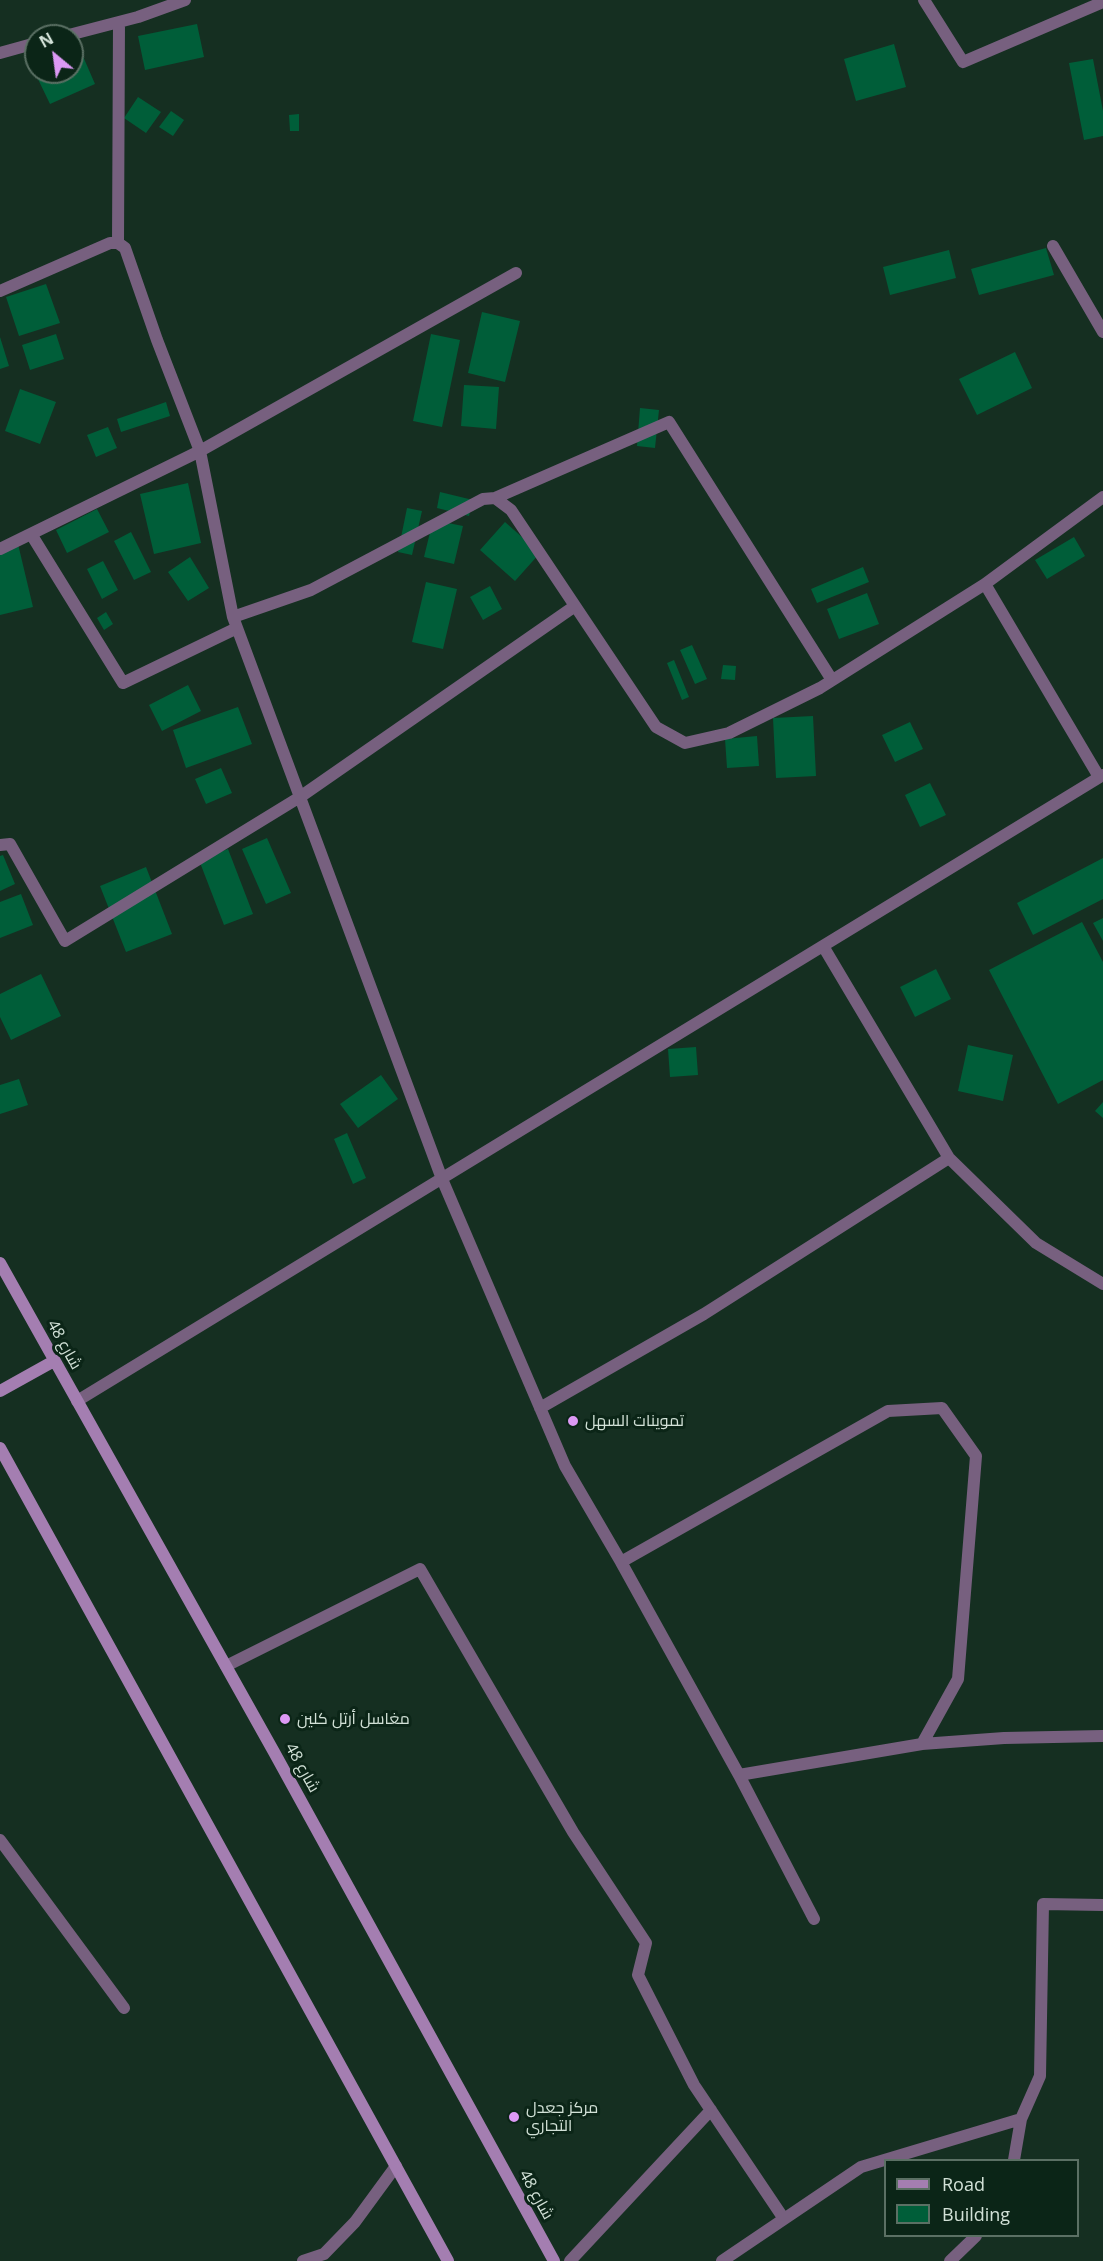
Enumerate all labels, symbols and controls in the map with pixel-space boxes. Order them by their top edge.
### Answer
north arrow [24,24,84,84]
text: N [35,27,57,53]
street label: شارع 48 [43,1317,85,1373]
place label: تموينات السهل [585,1411,684,1431]
marker: تموينات السهل [566,1414,580,1428]
place label: مغاسل أرتل كلين [297,1709,410,1729]
marker: مغاسل أرتل كلين [278,1712,292,1726]
street label: شارع 48 [281,1740,323,1796]
place label: مركز جعدل التجاري [526,2098,598,2136]
marker: مركز جعدل التجاري [507,2110,521,2124]
legend [884,2159,1079,2237]
street label: شارع 48 [515,2167,557,2223]
text: Road [942,2172,985,2196]
text: Building [942,2202,1010,2226]

